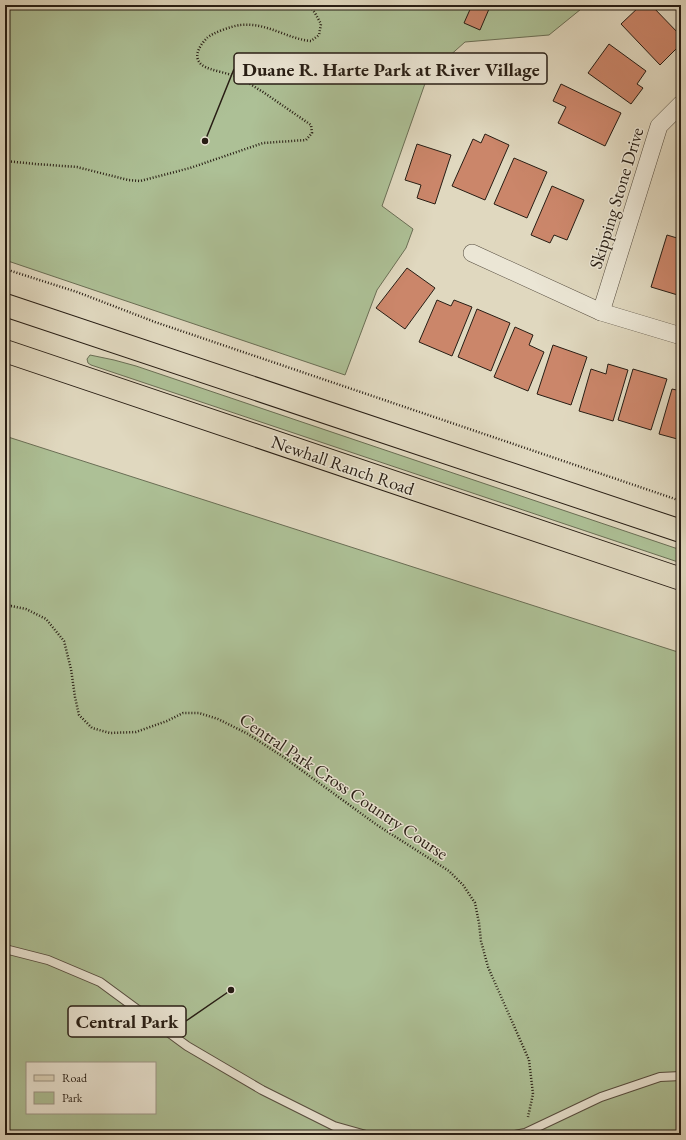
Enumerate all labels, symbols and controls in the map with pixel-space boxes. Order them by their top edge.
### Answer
callout: Duane R. Harte Park at River Village [234,53,547,84]
text: Duane R. Harte Park at River Village [242,57,540,82]
street label: Skipping Stone Drive [584,124,648,272]
street label: Newhall Ranch Road [268,430,418,501]
street label: Central Park Cross Country Course [235,707,453,865]
callout: Central Park [68,1006,186,1037]
text: Central Park [76,1009,179,1034]
legend [26,1062,156,1114]
text: Road [62,1070,88,1086]
text: Park [62,1090,83,1106]

